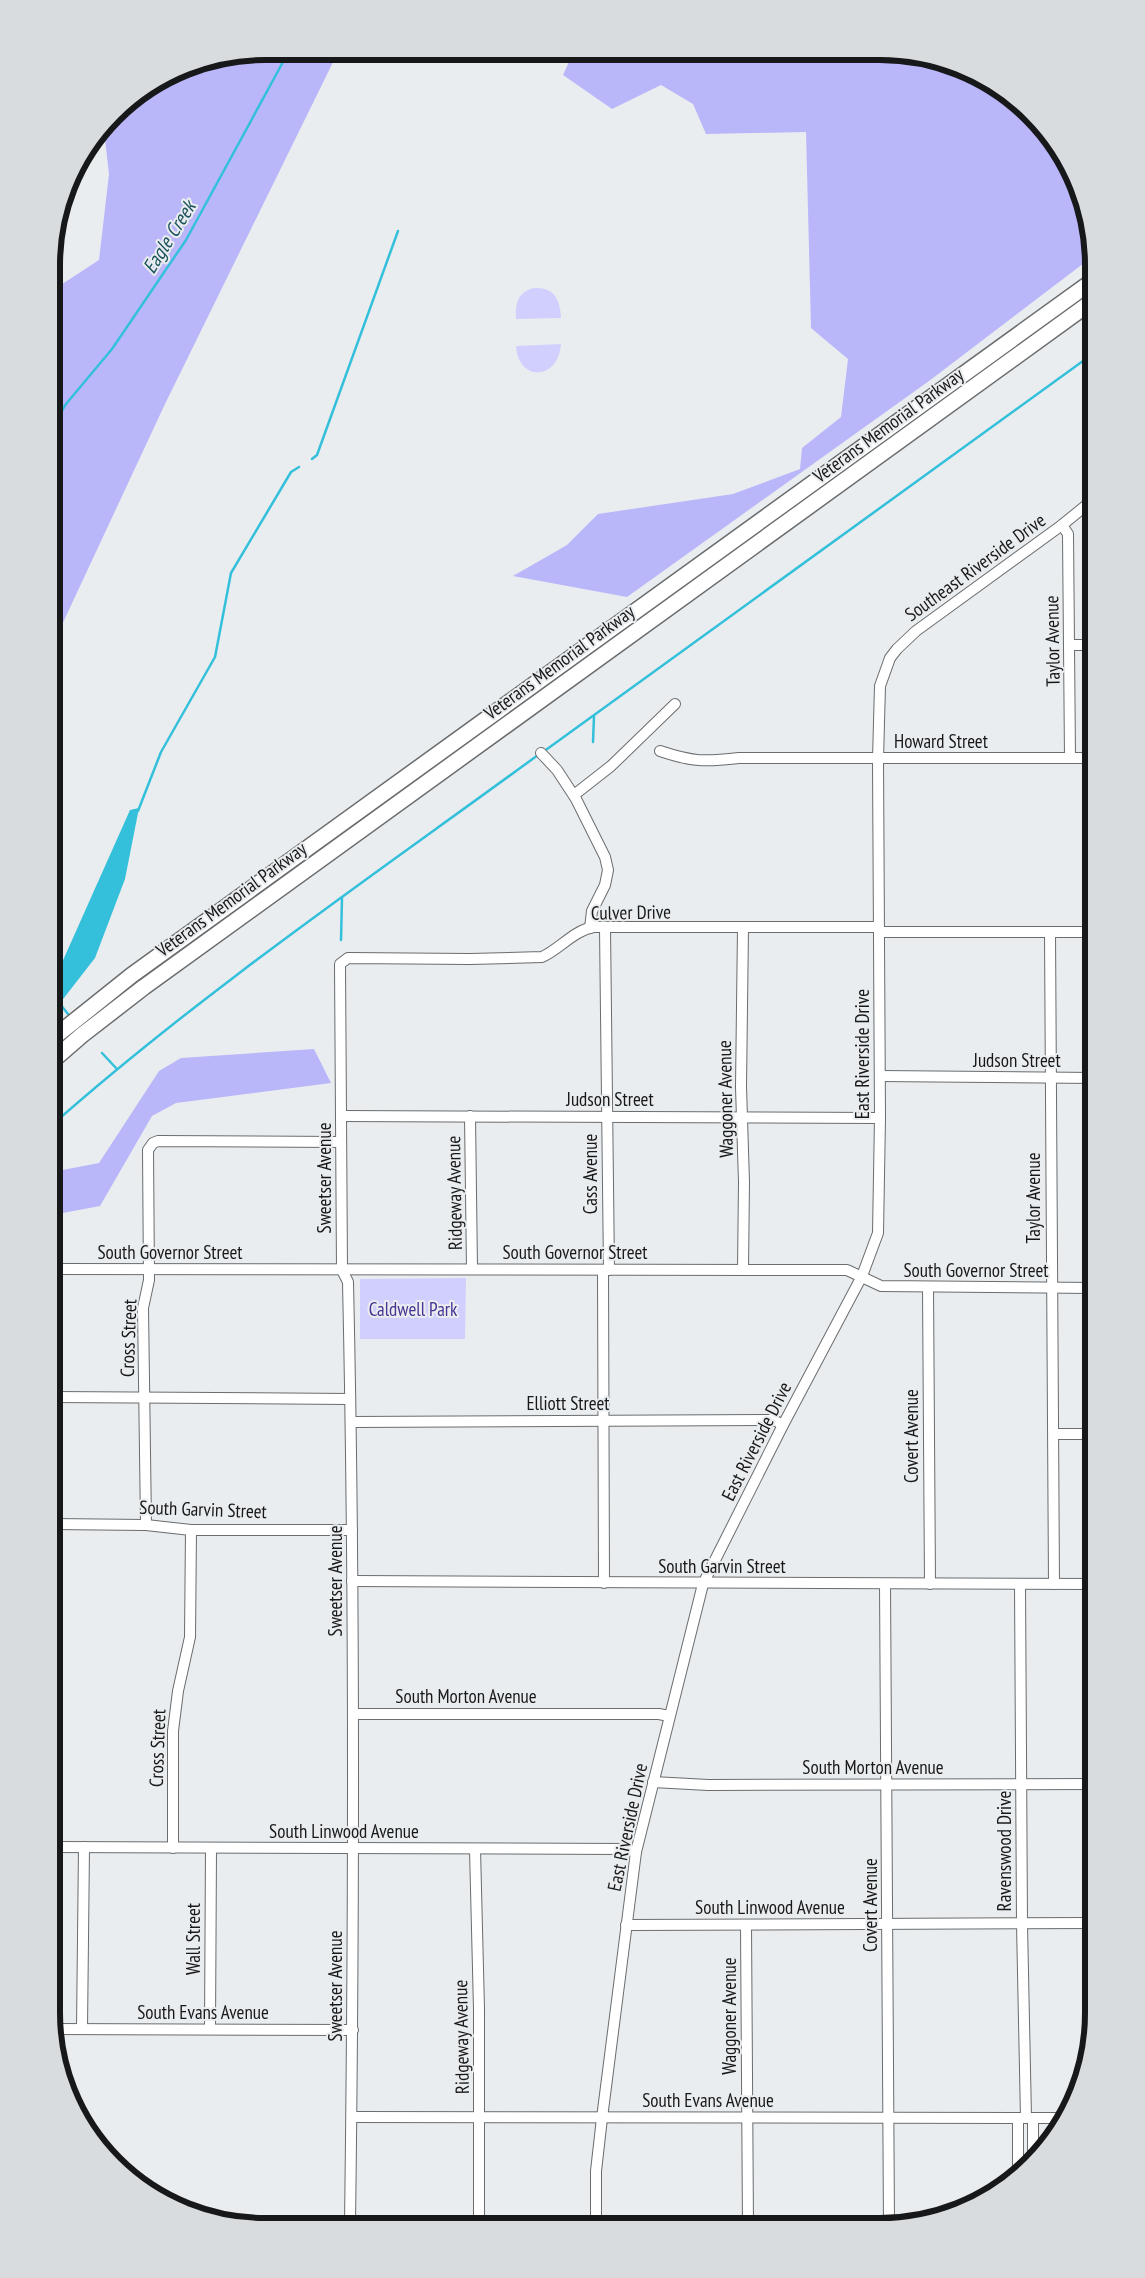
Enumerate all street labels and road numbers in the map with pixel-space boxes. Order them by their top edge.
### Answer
street label: Veterans Memorial Parkway [807,362,969,488]
street label: Southeast Riverside Drive [900,508,1050,626]
street label: Taylor Avenue [1039,595,1065,687]
street label: Veterans Memorial Parkway [478,599,640,725]
street label: Howard Street [894,729,989,753]
street label: Veterans Memorial Parkway [150,836,312,962]
street label: Culver Drive [591,899,671,925]
street label: East Riverside Drive [850,989,874,1119]
street label: Waggoner Avenue [712,1040,738,1158]
street label: Judson Street [972,1048,1061,1072]
street label: Judson Street [565,1087,654,1111]
street label: Sweetser Avenue [312,1122,336,1233]
street label: Cass Avenue [578,1134,602,1214]
street label: Ridgeway Avenue [441,1135,467,1250]
street label: Taylor Avenue [1021,1152,1045,1244]
street label: South Governor Street [97,1240,243,1264]
street label: South Governor Street [502,1240,648,1264]
street label: South Governor Street [903,1258,1049,1282]
street label: Cross Street [115,1298,141,1377]
street label: East Riverside Drive [716,1377,796,1504]
street label: Covert Avenue [899,1389,923,1483]
street label: Elliott Street [526,1391,610,1415]
street label: South Garvin Street [139,1495,268,1523]
street label: Sweetser Avenue [323,1525,347,1636]
street label: South Garvin Street [658,1554,787,1578]
street label: South Morton Avenue [395,1684,537,1708]
street label: Cross Street [144,1708,170,1787]
street label: South Morton Avenue [802,1755,944,1779]
street label: East Riverside Drive [602,1761,652,1893]
street label: Ravenswood Drive [992,1790,1016,1911]
street label: South Linwood Avenue [269,1819,419,1843]
street label: Covert Avenue [858,1858,882,1952]
street label: South Linwood Avenue [695,1895,845,1919]
street label: Wall Street [181,1902,205,1975]
street label: Sweetser Avenue [323,1930,347,2041]
street label: Waggoner Avenue [717,1957,741,2075]
street label: Ridgeway Avenue [448,1979,474,2094]
street label: South Evans Avenue [137,2000,269,2024]
street label: South Evans Avenue [642,2088,774,2112]

